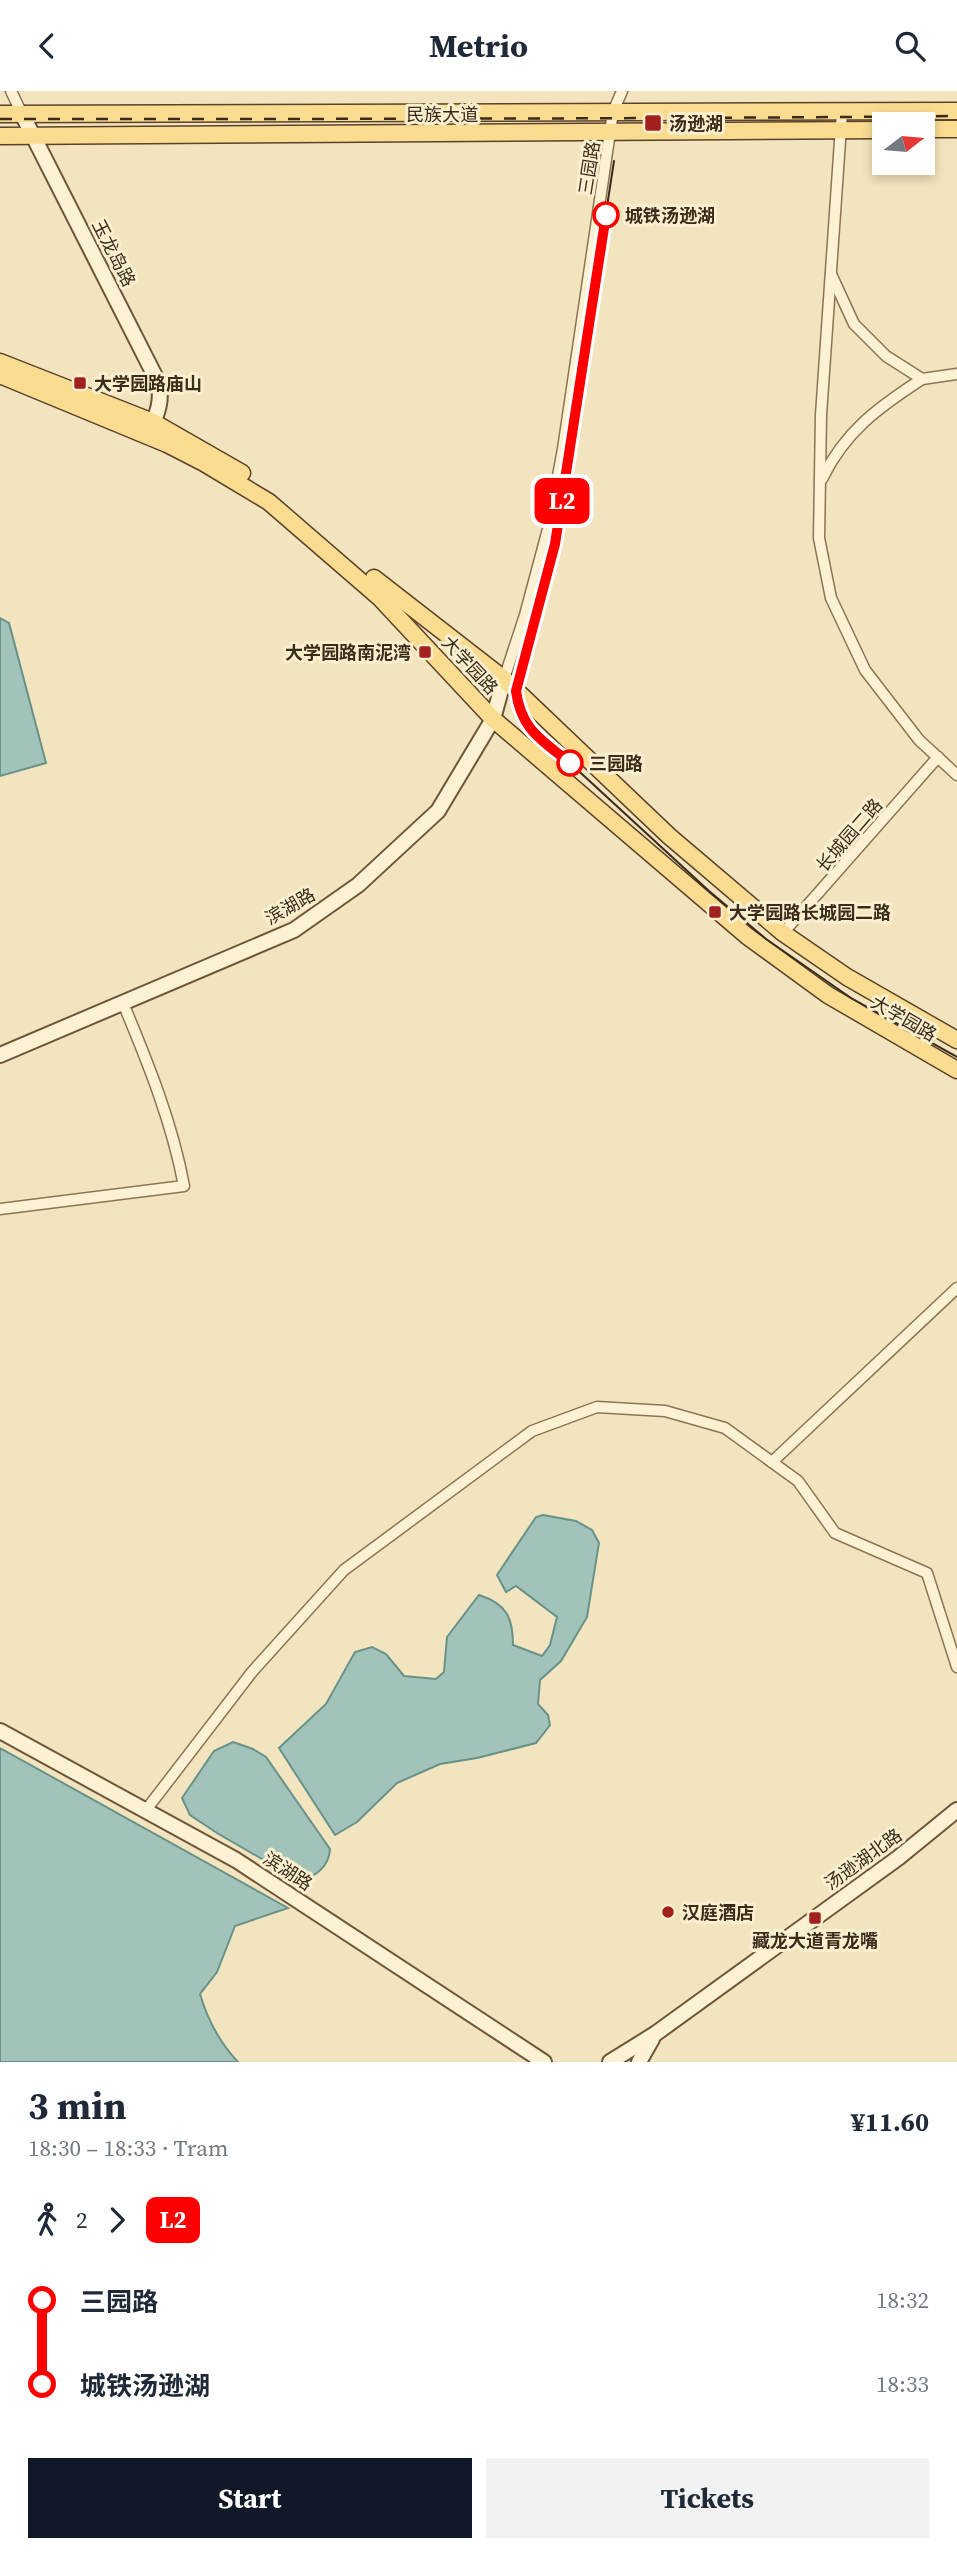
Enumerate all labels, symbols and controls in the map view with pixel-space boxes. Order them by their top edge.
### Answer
text: Metrio [429,24,528,68]
icon: back [28,27,66,65]
icon: search [891,27,929,65]
street label: 民族大道 [406,102,478,127]
place label: 汤逊湖 [669,111,723,136]
north arrow [872,112,934,175]
map controls [872,112,935,175]
marker: 汤逊湖 [643,113,663,133]
street label: 三园路 [572,139,606,197]
marker: 城铁汤逊湖 [593,202,619,228]
place label: 城铁汤逊湖 [625,203,715,228]
street label: 玉龙岛路 [87,215,141,291]
place label: 大学园路庙山 [94,371,202,396]
marker: 大学园路庙山 [72,375,88,391]
line badge: L2 [530,478,594,524]
text: L2 [549,484,575,517]
street label: 大学园路 [436,630,504,700]
place label: 大学园路南泥湾 [285,640,411,665]
marker: 大学园路南泥湾 [417,644,433,660]
marker: 三园路 [557,750,583,776]
place label: 三园路 [589,751,643,776]
street label: 长城园二路 [810,793,888,877]
street label: 滨湖路 [260,882,320,930]
place label: 大学园路长城园二路 [729,900,891,925]
marker: 大学园路长城园二路 [707,904,723,920]
street label: 大学园路 [867,989,941,1047]
street label: 汤逊湖北路 [819,1822,907,1896]
street label: 滨湖路 [259,1846,317,1896]
place label: 汉庭酒店 [682,1900,754,1925]
marker: 汉庭酒店 [660,1904,676,1920]
marker: 藏龙大道青龙嘴 [807,1910,823,1926]
place label: 藏龙大道青龙嘴 [752,1928,878,1953]
text: 3 min [28,2080,127,2132]
text: ¥11.60 [851,2104,929,2140]
text: 18:30 – 18:33 · Tram [28,2132,228,2164]
icon: walk [28,2201,66,2239]
icon: forward [98,2201,136,2239]
text: L2 [160,2203,186,2236]
text: 2 [76,2204,88,2236]
text: 三园路 [80,2284,158,2320]
text: 18:32 [876,2284,929,2316]
text: 城铁汤逊湖 [80,2368,210,2404]
text: 18:33 [876,2368,929,2400]
button: Start [28,2458,472,2538]
button: Tickets [486,2458,929,2538]

